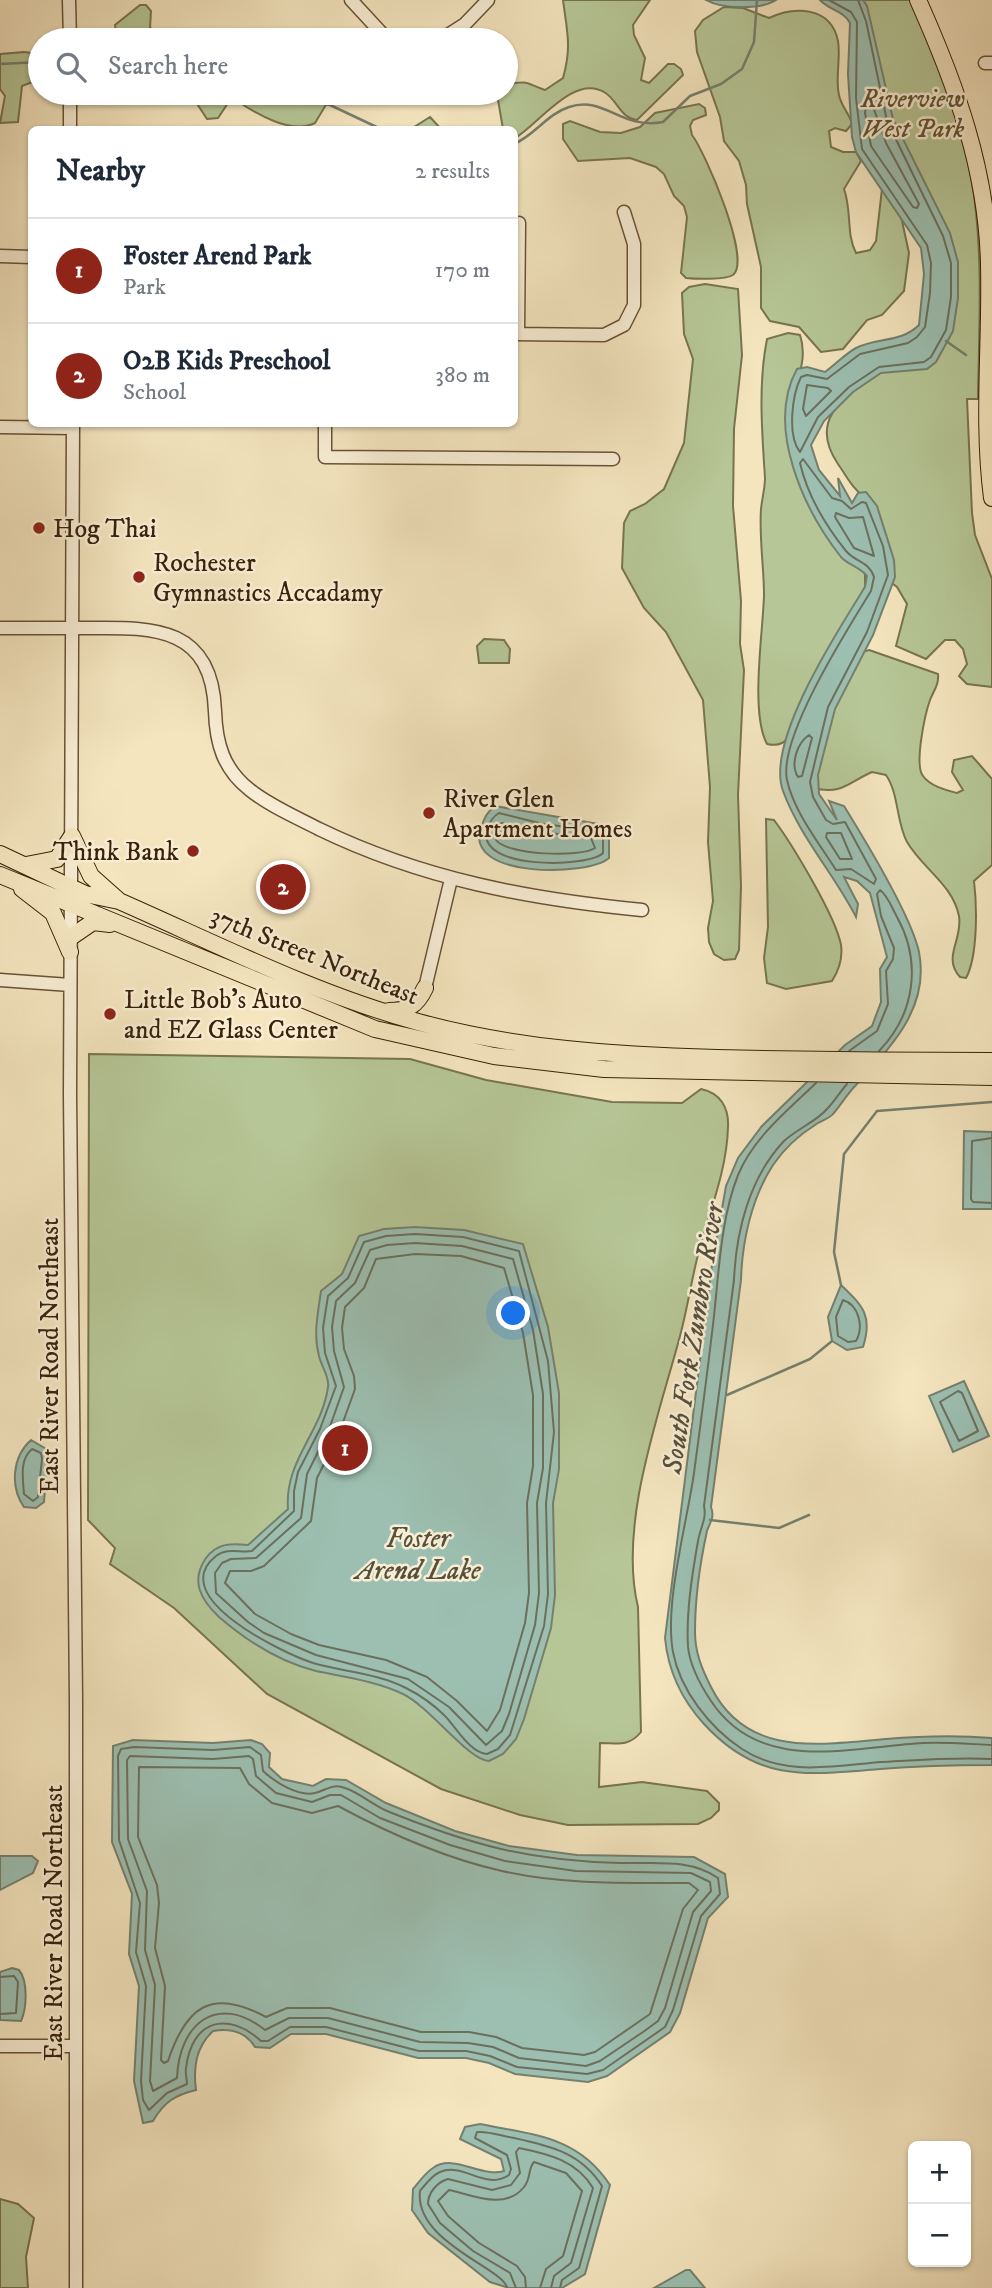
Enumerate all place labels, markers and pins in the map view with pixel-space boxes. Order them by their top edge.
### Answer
place label: Hog Thai [53,513,156,546]
marker: Hog Thai [31,520,47,536]
place label: Rochester Gymnastics Accadamy [153,547,383,610]
marker: Rochester Gymnastics Accadamy [131,569,147,585]
place label: River Glen Apartment Homes [443,783,632,846]
marker: River Glen Apartment Homes [421,805,437,821]
place label: Think Bank [53,836,179,869]
marker: Think Bank [185,843,201,859]
pin: 2 [260,861,306,913]
place label: Little Bob's Auto and EZ Glass Center [124,984,338,1047]
marker: Little Bob's Auto and EZ Glass Center [102,1006,118,1022]
pin: 1 [322,1422,368,1474]

